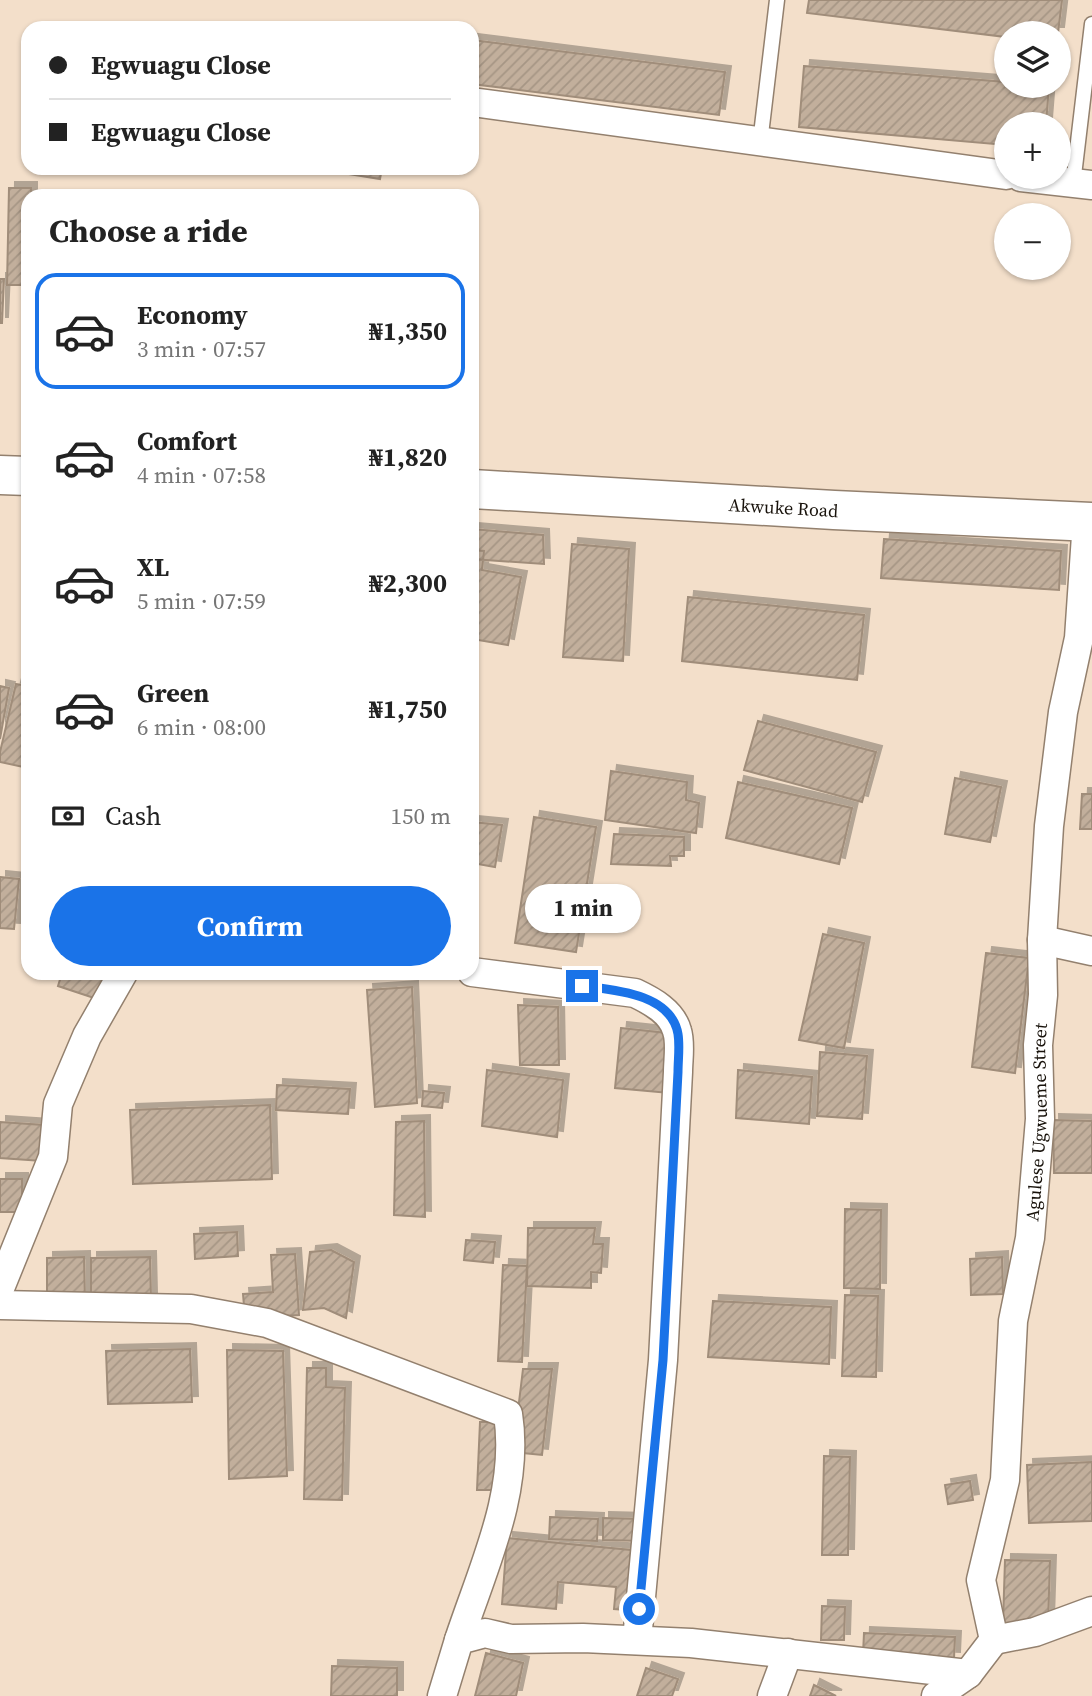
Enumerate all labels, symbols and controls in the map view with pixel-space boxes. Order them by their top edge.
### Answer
map controls [994,21,1071,280]
button: layers [994,21,1071,98]
text: Egwuagu Close [91,47,271,83]
button: + [994,112,1071,189]
text: Egwuagu Close [91,114,271,150]
button: − [994,203,1071,280]
text: Choose a ride [49,209,248,253]
text: Economy [137,297,248,333]
icon: car [53,300,116,363]
text: ₦1,350 [369,313,447,349]
text: 3 min · 07:57 [137,333,266,365]
text: Comfort [137,423,237,459]
icon: car [53,426,116,489]
text: ₦1,820 [369,439,447,475]
text: 4 min · 07:58 [137,459,266,491]
street label: Akwuke Road [728,491,839,523]
text: XL [137,549,169,585]
icon: car [53,552,116,615]
text: ₦2,300 [369,565,447,601]
text: 5 min · 07:59 [137,585,266,617]
text: Green [137,675,209,711]
icon: car [53,678,116,741]
text: ₦1,750 [369,691,447,727]
text: 6 min · 08:00 [137,711,266,743]
icon: cash [49,797,87,835]
text: Cash [105,798,161,834]
text: 150 m [390,800,451,832]
callout: 1 min [524,884,640,934]
button: Confirm [49,886,451,966]
text: 1 min [553,892,613,924]
route end [566,970,598,1002]
street label: Agulese Ugwueme Street [1019,1022,1053,1222]
route start [623,1593,655,1625]

